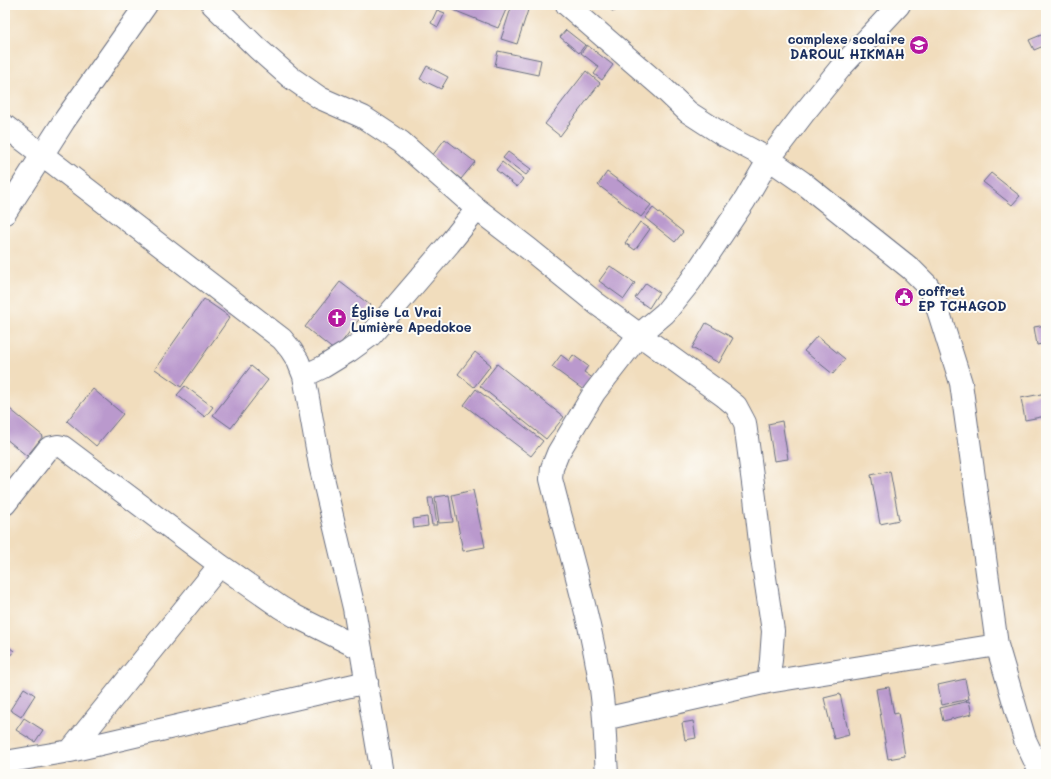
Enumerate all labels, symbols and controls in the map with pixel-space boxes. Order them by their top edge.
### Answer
place label: complexe scolaire DAROUL HIKMAH [788,30,905,62]
school or university icon: complexe scolaire DAROUL HIKMAH [908,34,930,56]
place label: coffret EP TCHAGOD [918,282,1007,314]
public building icon: coffret EP TCHAGOD [893,286,915,308]
place label: Église La Vrai Lumière Apedokoe [351,303,472,335]
church icon: Église La Vrai Lumière Apedokoe [326,307,348,329]

